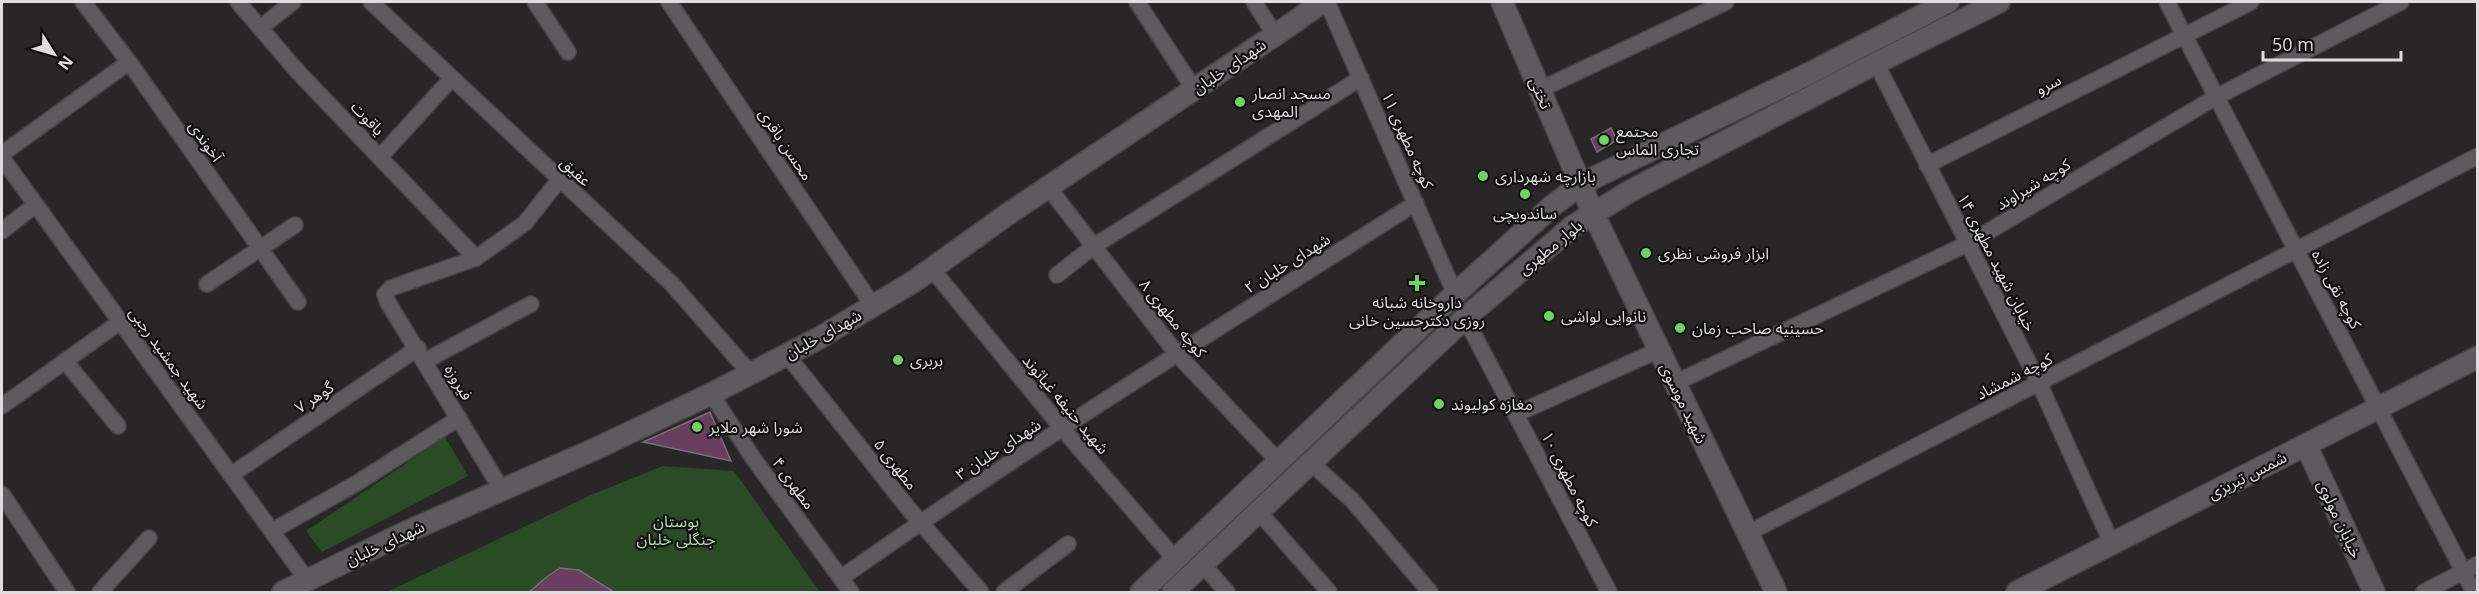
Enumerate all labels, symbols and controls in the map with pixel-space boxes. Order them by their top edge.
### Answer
north arrow [24,24,84,84]
scale bar [2263,24,2401,62]
text: 50 m [2272,32,2314,56]
street label: شهدای خلبان [1188,33,1270,99]
text: N [53,51,79,75]
street label: سرو [2031,68,2065,100]
street label: تختی [1524,74,1558,113]
place label: مسجد انصار المهدی [1251,82,1331,122]
street label: کوچه مطهری ۱۱ [1377,88,1439,193]
marker: مسجد انصار المهدی [1233,95,1247,109]
street label: یاقوت [346,96,390,140]
street label: محسن باقری [754,104,818,184]
street label: آخوندی [184,116,229,167]
place label: مجتمع تجاری الماس [1616,120,1699,160]
marker: مجتمع تجاری الماس [1597,133,1611,147]
street label: عقیق [556,151,596,191]
street label: کوچه شیراوند [1991,153,2075,215]
place label: بازارچه شهرداری [1495,165,1596,187]
marker: بازارچه شهرداری [1476,169,1490,183]
marker: ساندویچی [1518,187,1532,201]
street label: خیابان شهید مطهری ۱۴ [1953,189,2041,335]
place label: ساندویچی [1493,202,1557,224]
street label: بلوار مطهری [1513,214,1587,280]
street label: شهدای خلبان ۲ [1240,228,1334,298]
place label: ابزار فروشی نظری [1658,242,1769,264]
street label: کوچه نقی زاده [2307,245,2367,333]
marker: ابزار فروشی نظری [1639,246,1653,260]
street label: کوچه مطهری ۸ [1134,274,1212,362]
marker: داروخانه شبانه روزی دکترحسین خانی [1410,276,1424,290]
place label: داروخانه شبانه روزی دکترحسین خانی [1349,291,1485,331]
street label: شهید جمشید رجبی [124,302,214,414]
street label: شهدای خلبان [781,304,865,364]
place label: نانوایی لواشی [1561,305,1646,327]
marker: نانوایی لواشی [1542,309,1556,323]
place label: حسینیه صاحب زمان [1692,317,1824,339]
marker: حسینیه صاحب زمان [1673,321,1687,335]
street label: کوچه شمشاد [1972,347,2056,405]
place label: بربری [910,349,943,371]
street label: شهید حنیفه غیاثوند [1018,349,1114,459]
marker: بربری [891,353,905,367]
street label: شهید موسوی [1655,359,1713,447]
street label: فیروزه [440,360,478,404]
street label: گوهر ۷ [290,376,338,418]
place label: مغازه کولیوند [1451,393,1533,415]
marker: مغازه کولیوند [1432,397,1446,411]
street label: شهدای خلبان ۳ [951,413,1045,485]
place label: شورا شهر ملایر [708,416,803,438]
marker: شورا شهر ملایر [690,420,704,434]
street label: کوچه مطهری ۱۰ [1536,428,1604,531]
street label: مطهری ۵ [869,434,923,494]
street label: شمس تبریزی [2204,446,2290,504]
street label: مطهری ۴ [768,452,820,514]
street label: خیابان مولوی [2312,476,2368,562]
park label: بوستان جنگلی خلبان [636,510,716,550]
street label: شهدای خلبان [342,515,428,571]

